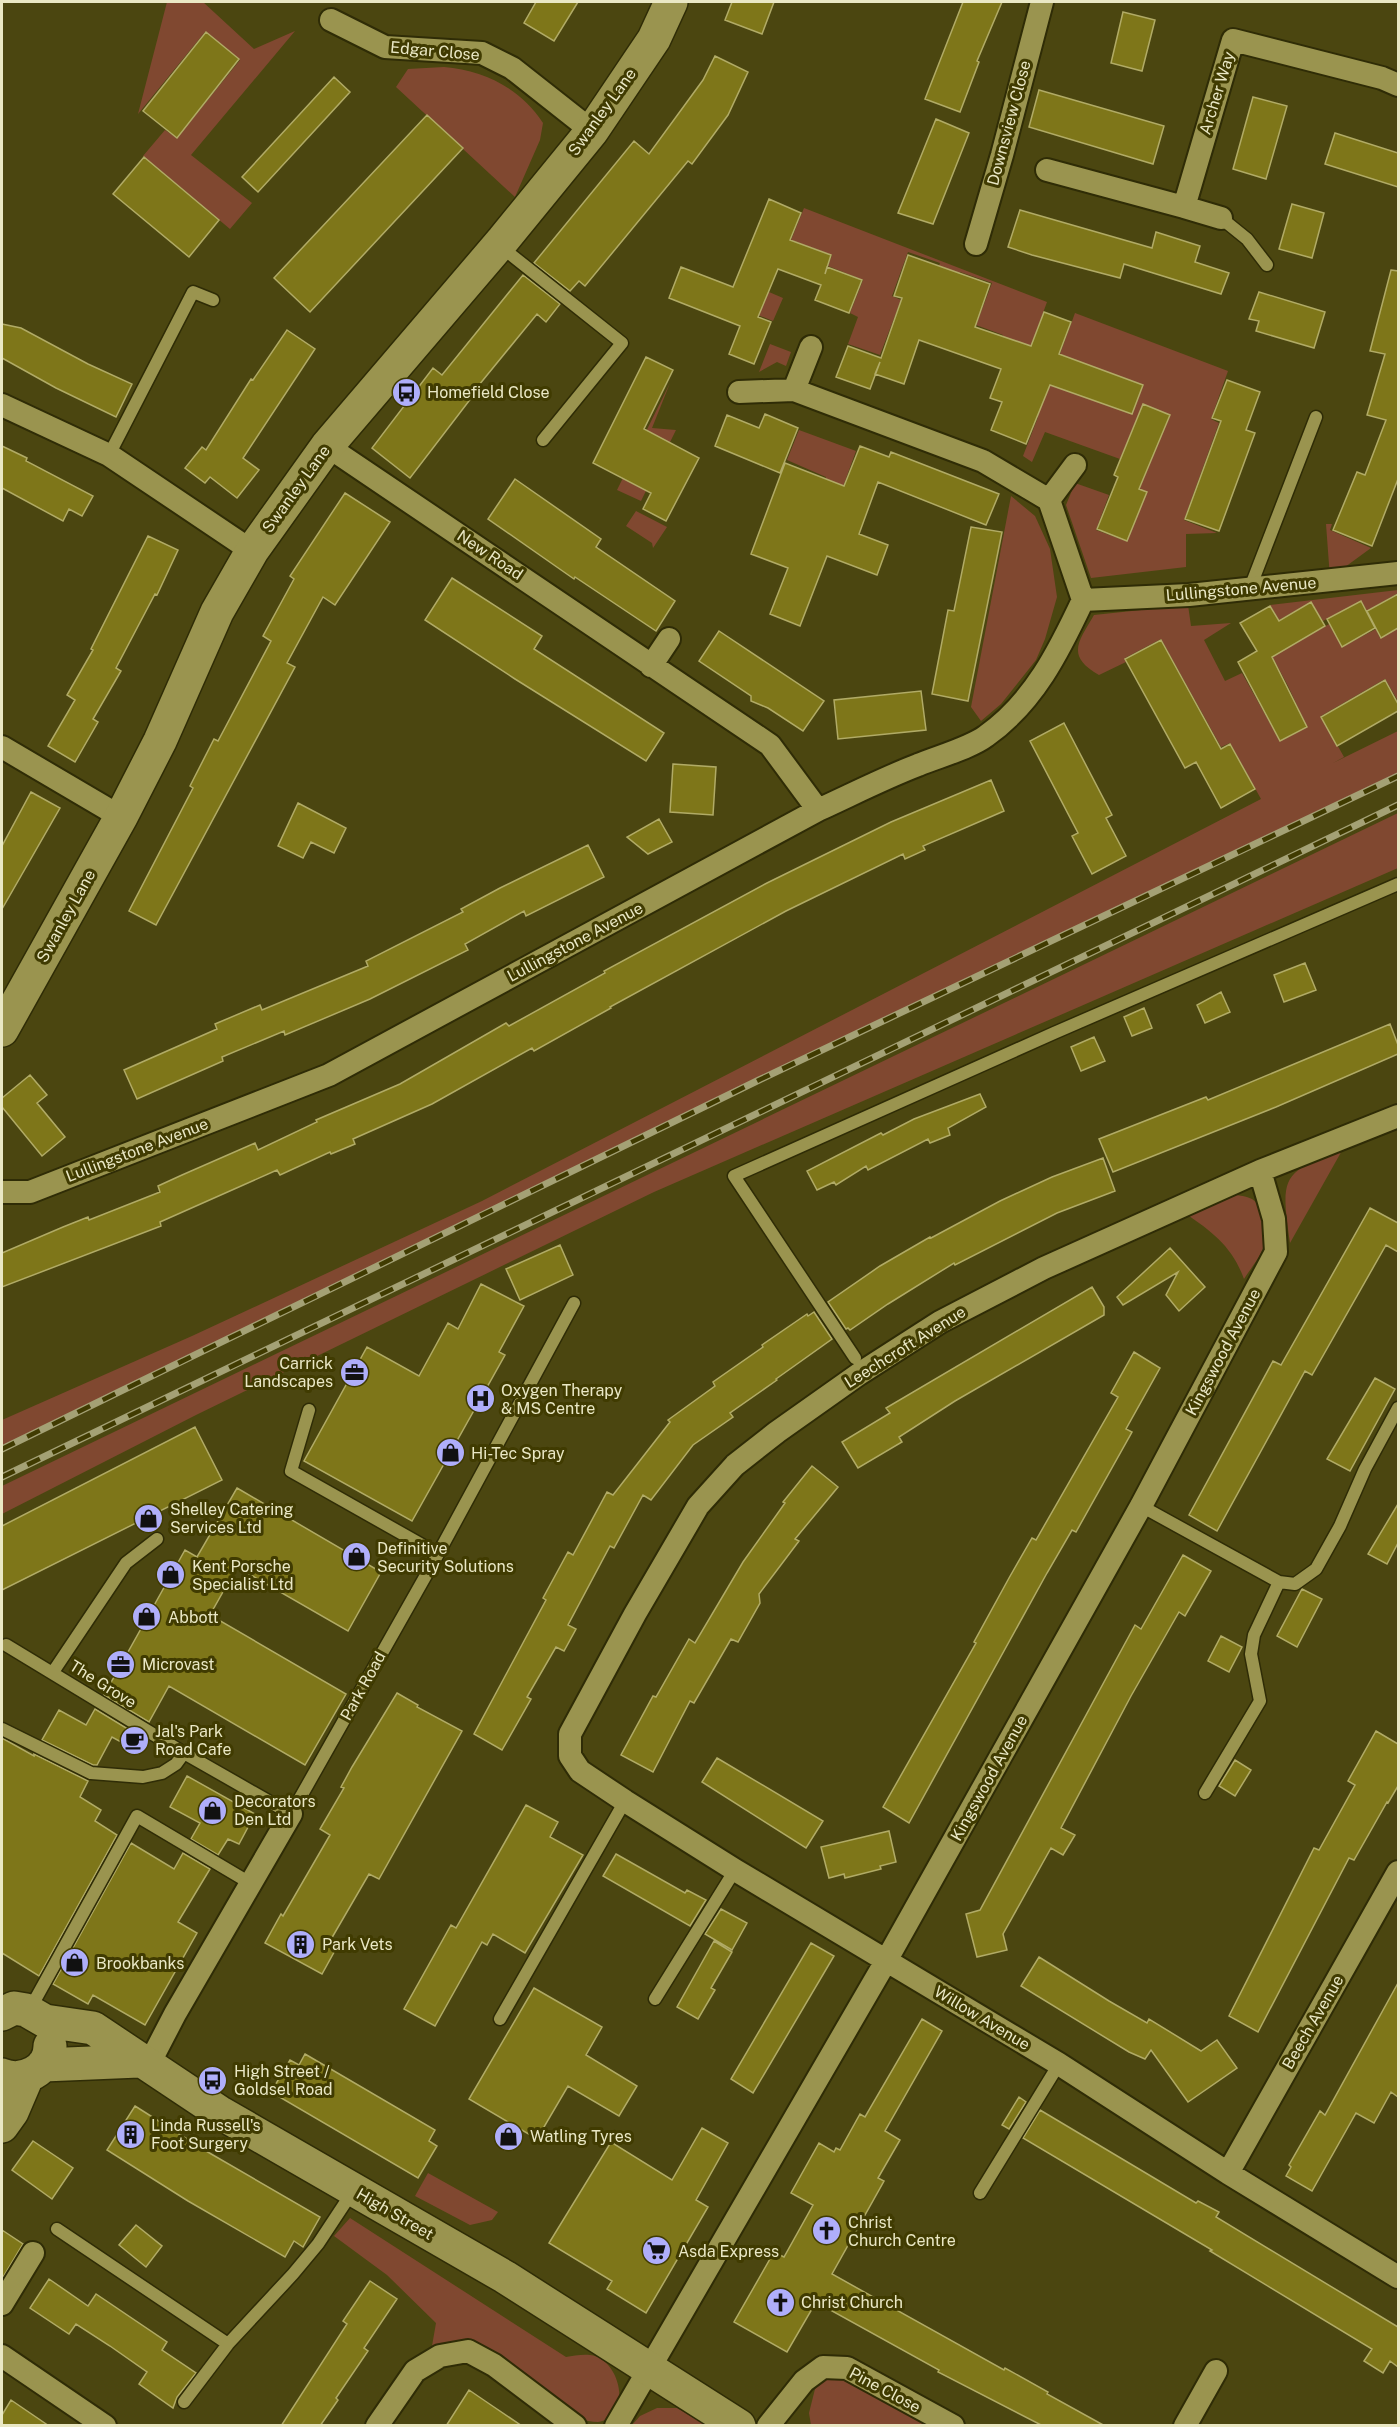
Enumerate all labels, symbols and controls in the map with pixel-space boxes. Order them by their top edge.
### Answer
street label: Edgar Close [390,38,480,64]
street label: Archer Way [1195,49,1239,137]
street label: Downsview Close [983,58,1035,188]
street label: Swanley Lane [564,65,640,159]
bus stop icon: Homefield Close [390,376,422,408]
place label: Homefield Close [427,383,550,402]
street label: Swanley Lane [258,442,334,536]
street label: New Road [454,526,526,584]
street label: Lullingstone Avenue [1165,573,1317,605]
street label: Swanley Lane [33,866,99,966]
street label: Lullingstone Avenue [504,898,646,986]
street label: Lullingstone Avenue [63,1114,211,1186]
street label: Kingswood Avenue [1182,1285,1264,1419]
street label: Leechcroft Avenue [841,1302,969,1392]
place label: Carrick Landscapes [244,1354,333,1391]
office icon: Carrick Landscapes [338,1356,370,1388]
place label: Oxygen Therapy & MS Centre [501,1381,623,1418]
hospital icon: Oxygen Therapy & MS Centre [464,1383,496,1415]
shop icon: Hi-Tec Spray [434,1437,466,1469]
place label: Hi-Tec Spray [471,1444,565,1463]
place label: Shelley Catering Services Ltd [170,1500,293,1537]
shop icon: Shelley Catering Services Ltd [133,1502,165,1534]
place label: Definitive Security Solutions [377,1539,514,1576]
shop icon: Definitive Security Solutions [340,1541,372,1573]
place label: Kent Porsche Specialist Ltd [192,1557,293,1594]
shop icon: Kent Porsche Specialist Ltd [155,1559,187,1591]
shop icon: Abbott [131,1601,163,1633]
place label: Abbott [168,1608,219,1627]
office icon: Microvast [105,1648,137,1680]
street label: Park Road [336,1648,390,1724]
place label: Microvast [142,1655,215,1674]
street label: The Grove [66,1656,140,1712]
street label: Kingswood Avenue [947,1712,1031,1844]
place label: Jal's Park Road Cafe [155,1722,232,1759]
cafe icon: Jal's Park Road Cafe [118,1724,150,1756]
place label: Decorators Den Ltd [234,1792,316,1829]
shop icon: Decorators Den Ltd [197,1794,229,1826]
building icon: Park Vets [285,1928,317,1960]
place label: Park Vets [322,1935,393,1954]
shop icon: Brookbanks [59,1947,91,1979]
place label: Brookbanks [96,1954,184,1973]
street label: Beech Avenue [1278,1972,1348,2072]
street label: Willow Avenue [931,1982,1033,2054]
place label: High Street / Goldsel Road [234,2062,333,2099]
bus stop icon: High Street / Goldsel Road [197,2064,229,2096]
place label: Linda Russell's Foot Surgery [151,2116,261,2153]
building icon: Linda Russell's Foot Surgery [114,2118,146,2150]
shop icon: Watling Tyres [493,2120,525,2152]
place label: Watling Tyres [530,2127,632,2146]
street label: High Street [353,2184,437,2244]
place label: Christ Church Centre [848,2213,956,2250]
church icon: Christ Church Centre [811,2215,843,2247]
supermarket icon: Asda Express [641,2235,673,2267]
place label: Asda Express [678,2242,779,2261]
church icon: Christ Church [764,2286,796,2318]
place label: Christ Church [801,2293,903,2312]
street label: Pine Close [846,2363,924,2417]

